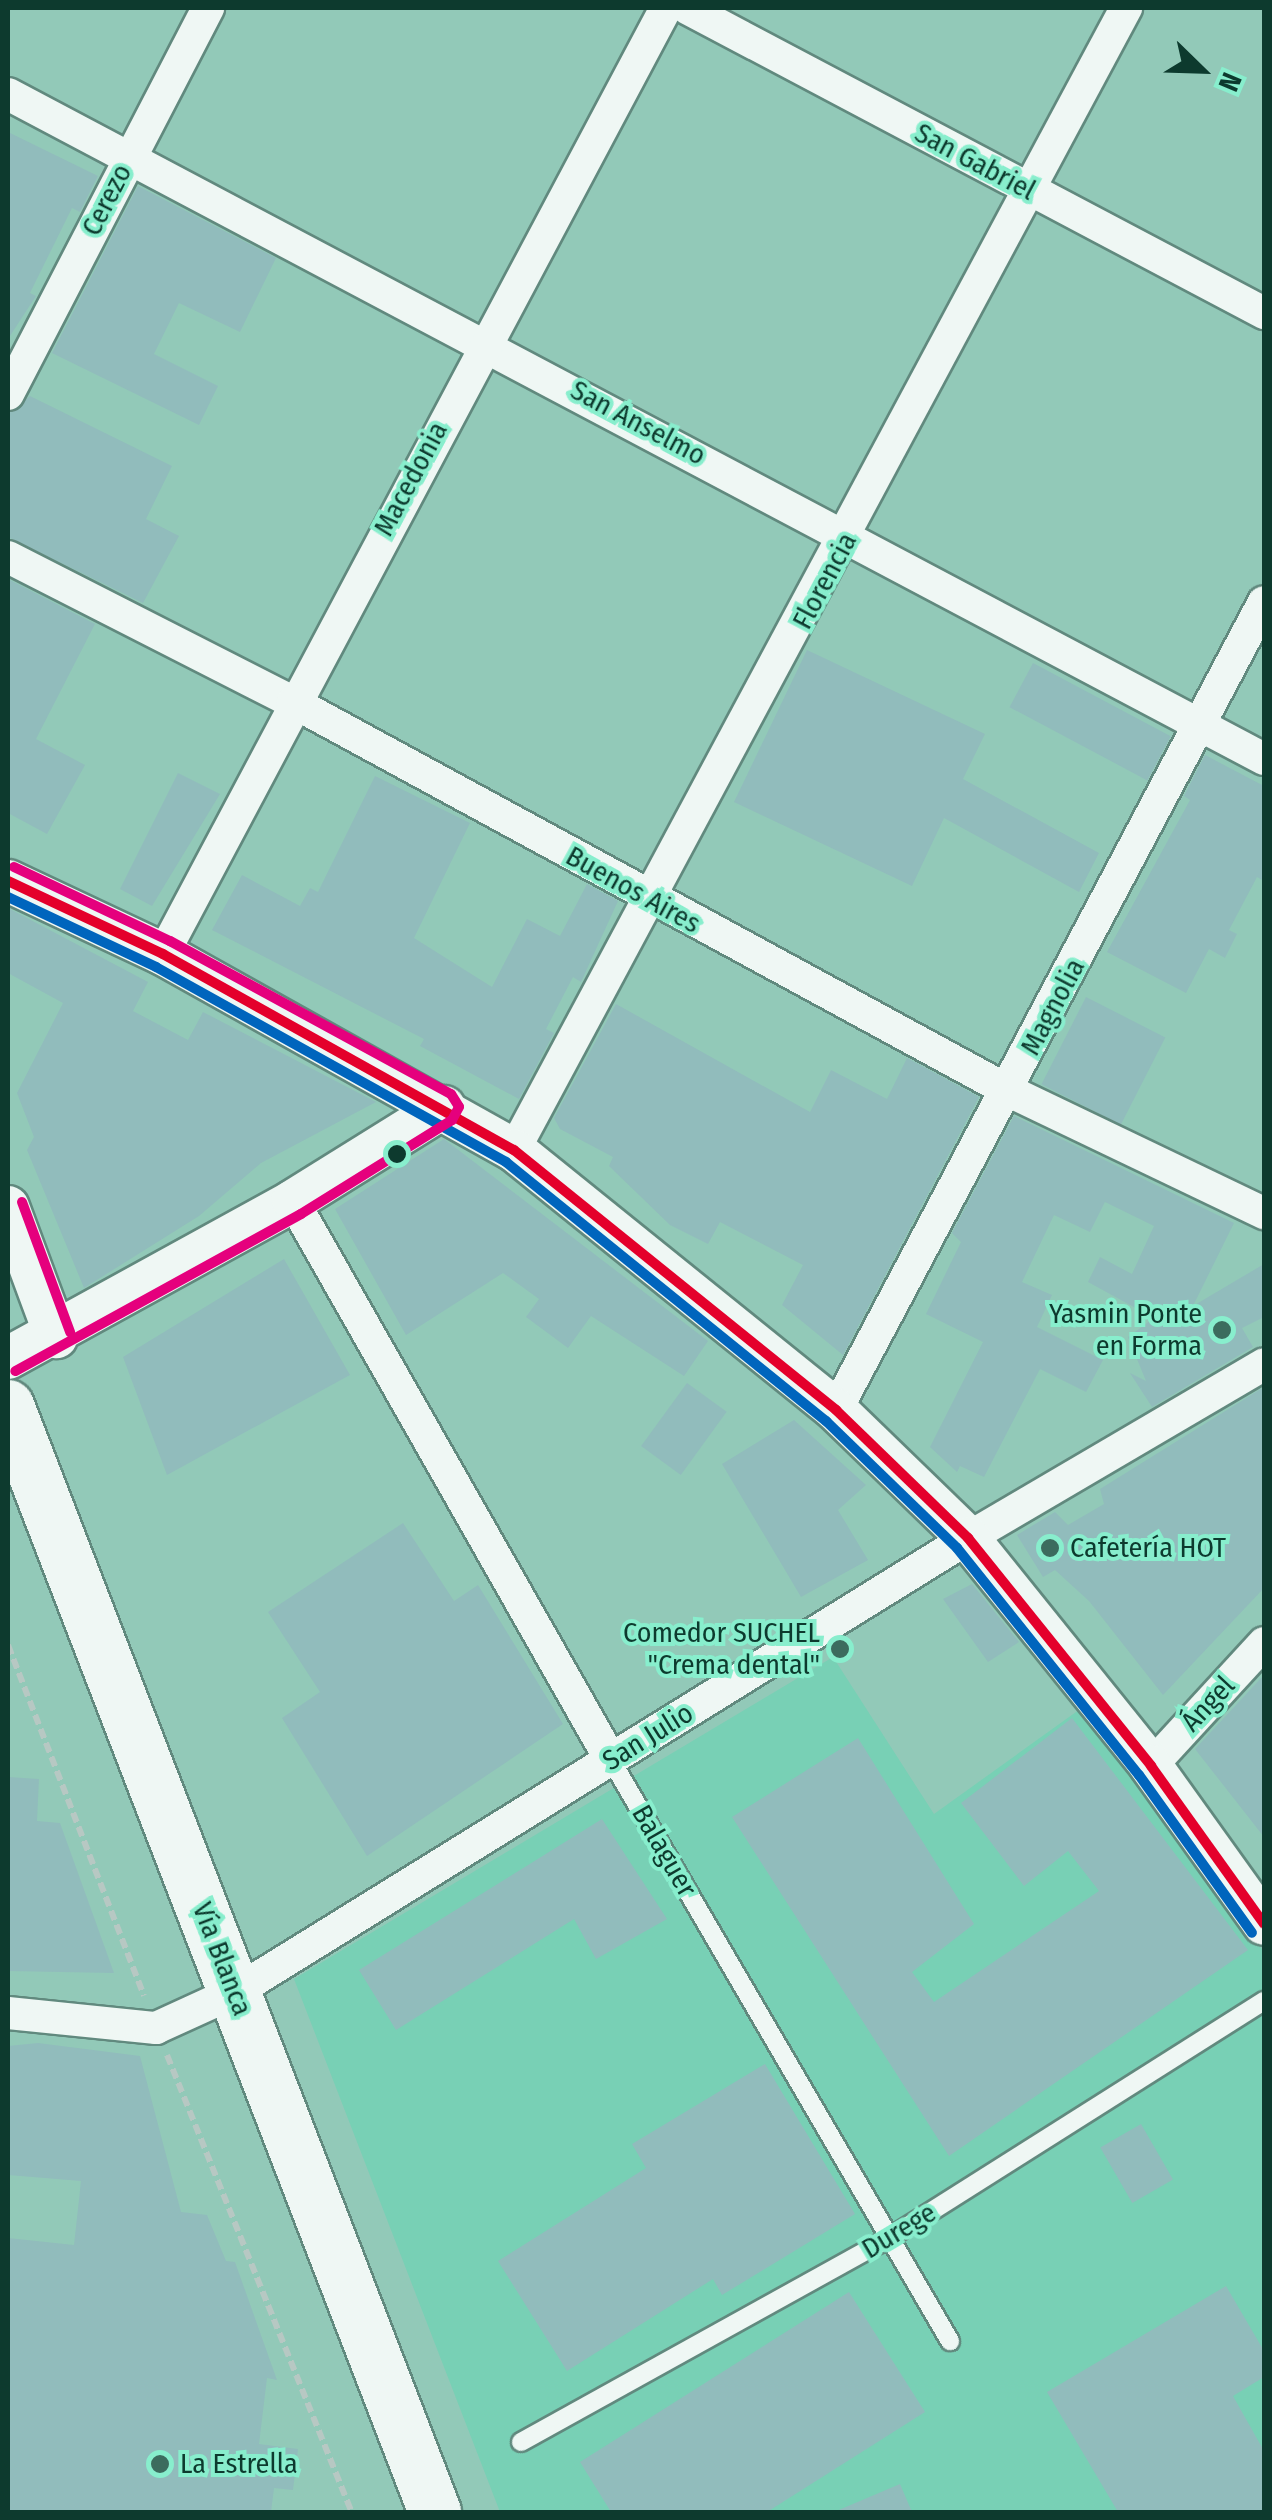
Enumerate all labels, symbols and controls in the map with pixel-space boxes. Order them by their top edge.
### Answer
north arrow [1152,20,1252,120]
text: N [1212,68,1249,96]
street label: San Gabriel [909,116,1041,208]
street label: Cerezo [75,159,139,241]
street label: San Anselmo [565,373,711,473]
street label: Macedonia [367,416,455,542]
street label: Florencia [786,527,864,635]
street label: Buenos Aires [560,839,706,941]
street label: Magnolia [1014,953,1092,1061]
unlabelled marker [387,1144,407,1164]
place label: Yasmin Ponte en Forma [1049,1297,1202,1363]
marker: Yasmin Ponte en Forma [1211,1319,1233,1341]
place label: Cafetería HOT [1070,1531,1226,1565]
marker: Cafetería HOT [1039,1537,1061,1559]
place label: Comedor SUCHEL "Crema dental" [623,1616,820,1682]
marker: Comedor SUCHEL "Crema dental" [829,1638,851,1660]
street label: Ángel [1174,1669,1242,1739]
street label: San Julio [597,1696,699,1778]
street label: Balaguer [624,1799,704,1903]
street label: Vía Blanca [185,1898,259,2020]
street label: Durege [856,2196,942,2266]
place label: La Estrella [180,2447,298,2481]
marker: La Estrella [149,2453,171,2475]

